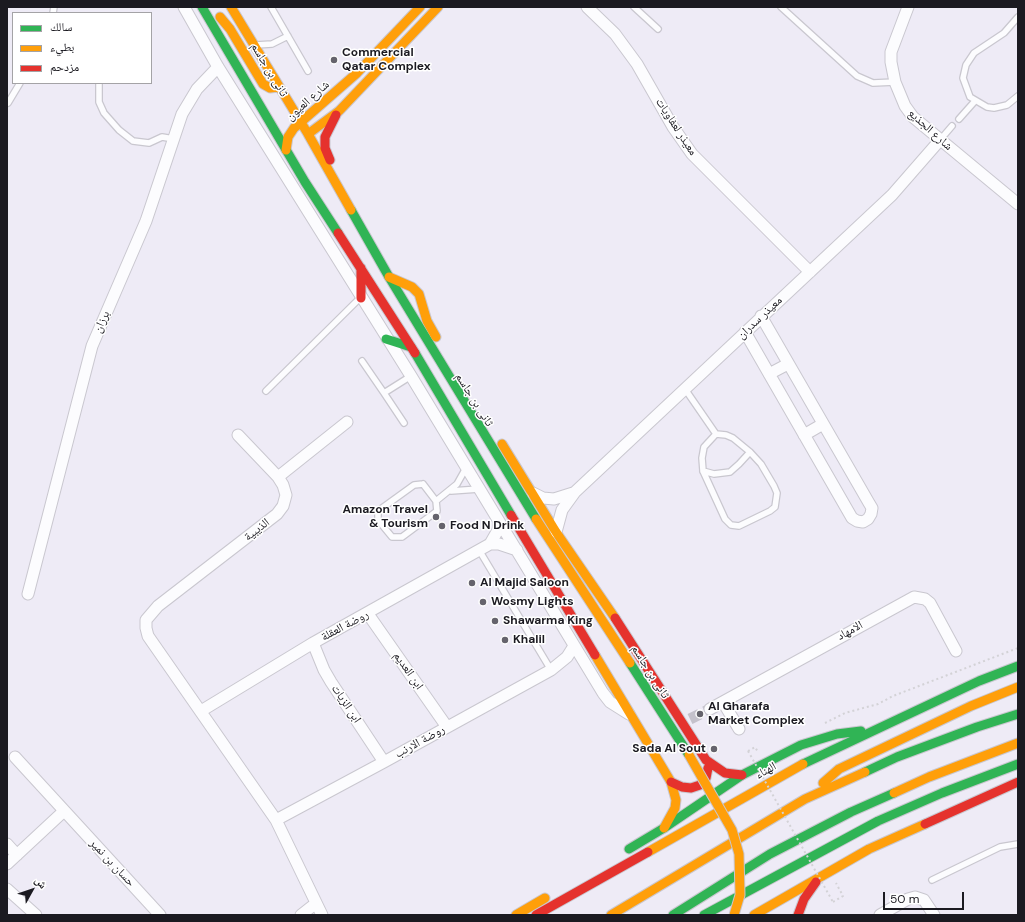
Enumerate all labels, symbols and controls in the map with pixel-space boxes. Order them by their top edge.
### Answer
legend [12,12,152,84]
text: سالك [50,19,72,35]
text: بطيء [50,39,74,55]
street label: ثانى بن جاسم [247,40,291,100]
place label: Commercial Qatar Complex [342,46,431,74]
marker: Commercial Qatar Complex [329,55,339,65]
text: مزدحم [50,59,79,75]
street label: شارع العيون [283,78,333,124]
street label: معيذر لعفاويات [652,96,700,158]
street label: شارع الجذيع [905,106,955,154]
street label: معيذر سدران [734,294,786,342]
street label: برزان [91,309,113,335]
street label: ثانى بن جاسم [452,371,496,429]
place label: Amazon Travel & Tourism [342,503,428,531]
marker: Amazon Travel & Tourism [431,512,441,522]
street label: الذيبية [241,516,273,544]
place label: Food N Drink [450,519,524,533]
marker: Food N Drink [437,521,447,531]
place label: Al Majid Saloon [480,576,569,590]
marker: Al Majid Saloon [467,578,477,588]
place label: Wosmy Lights [491,595,574,609]
marker: Wosmy Lights [478,597,488,607]
street label: روضة العقلة [319,608,371,644]
place label: Shawarma King [503,614,593,628]
marker: Shawarma King [490,616,500,626]
street label: الامهاد [835,618,865,644]
place label: Khalil [513,633,545,647]
marker: Khalil [500,635,510,645]
street label: ثانى بن جاسم [628,643,672,701]
street label: ابن العديم [390,649,426,693]
street label: ابن الزيات [328,682,364,726]
place label: Al Gharafa Market Complex [708,700,804,728]
marker: Al Gharafa Market Complex [695,709,705,719]
street label: روضة الارنب [392,722,448,762]
place label: Sada Al Sout [632,742,706,756]
marker: Sada Al Sout [709,744,719,754]
street label: الهناء [753,759,779,783]
street label: حسان بن نمير [86,836,138,890]
north arrow [12,870,52,910]
text: ش [32,873,50,891]
scale bar [885,884,966,910]
text: 50 m [890,891,919,907]

